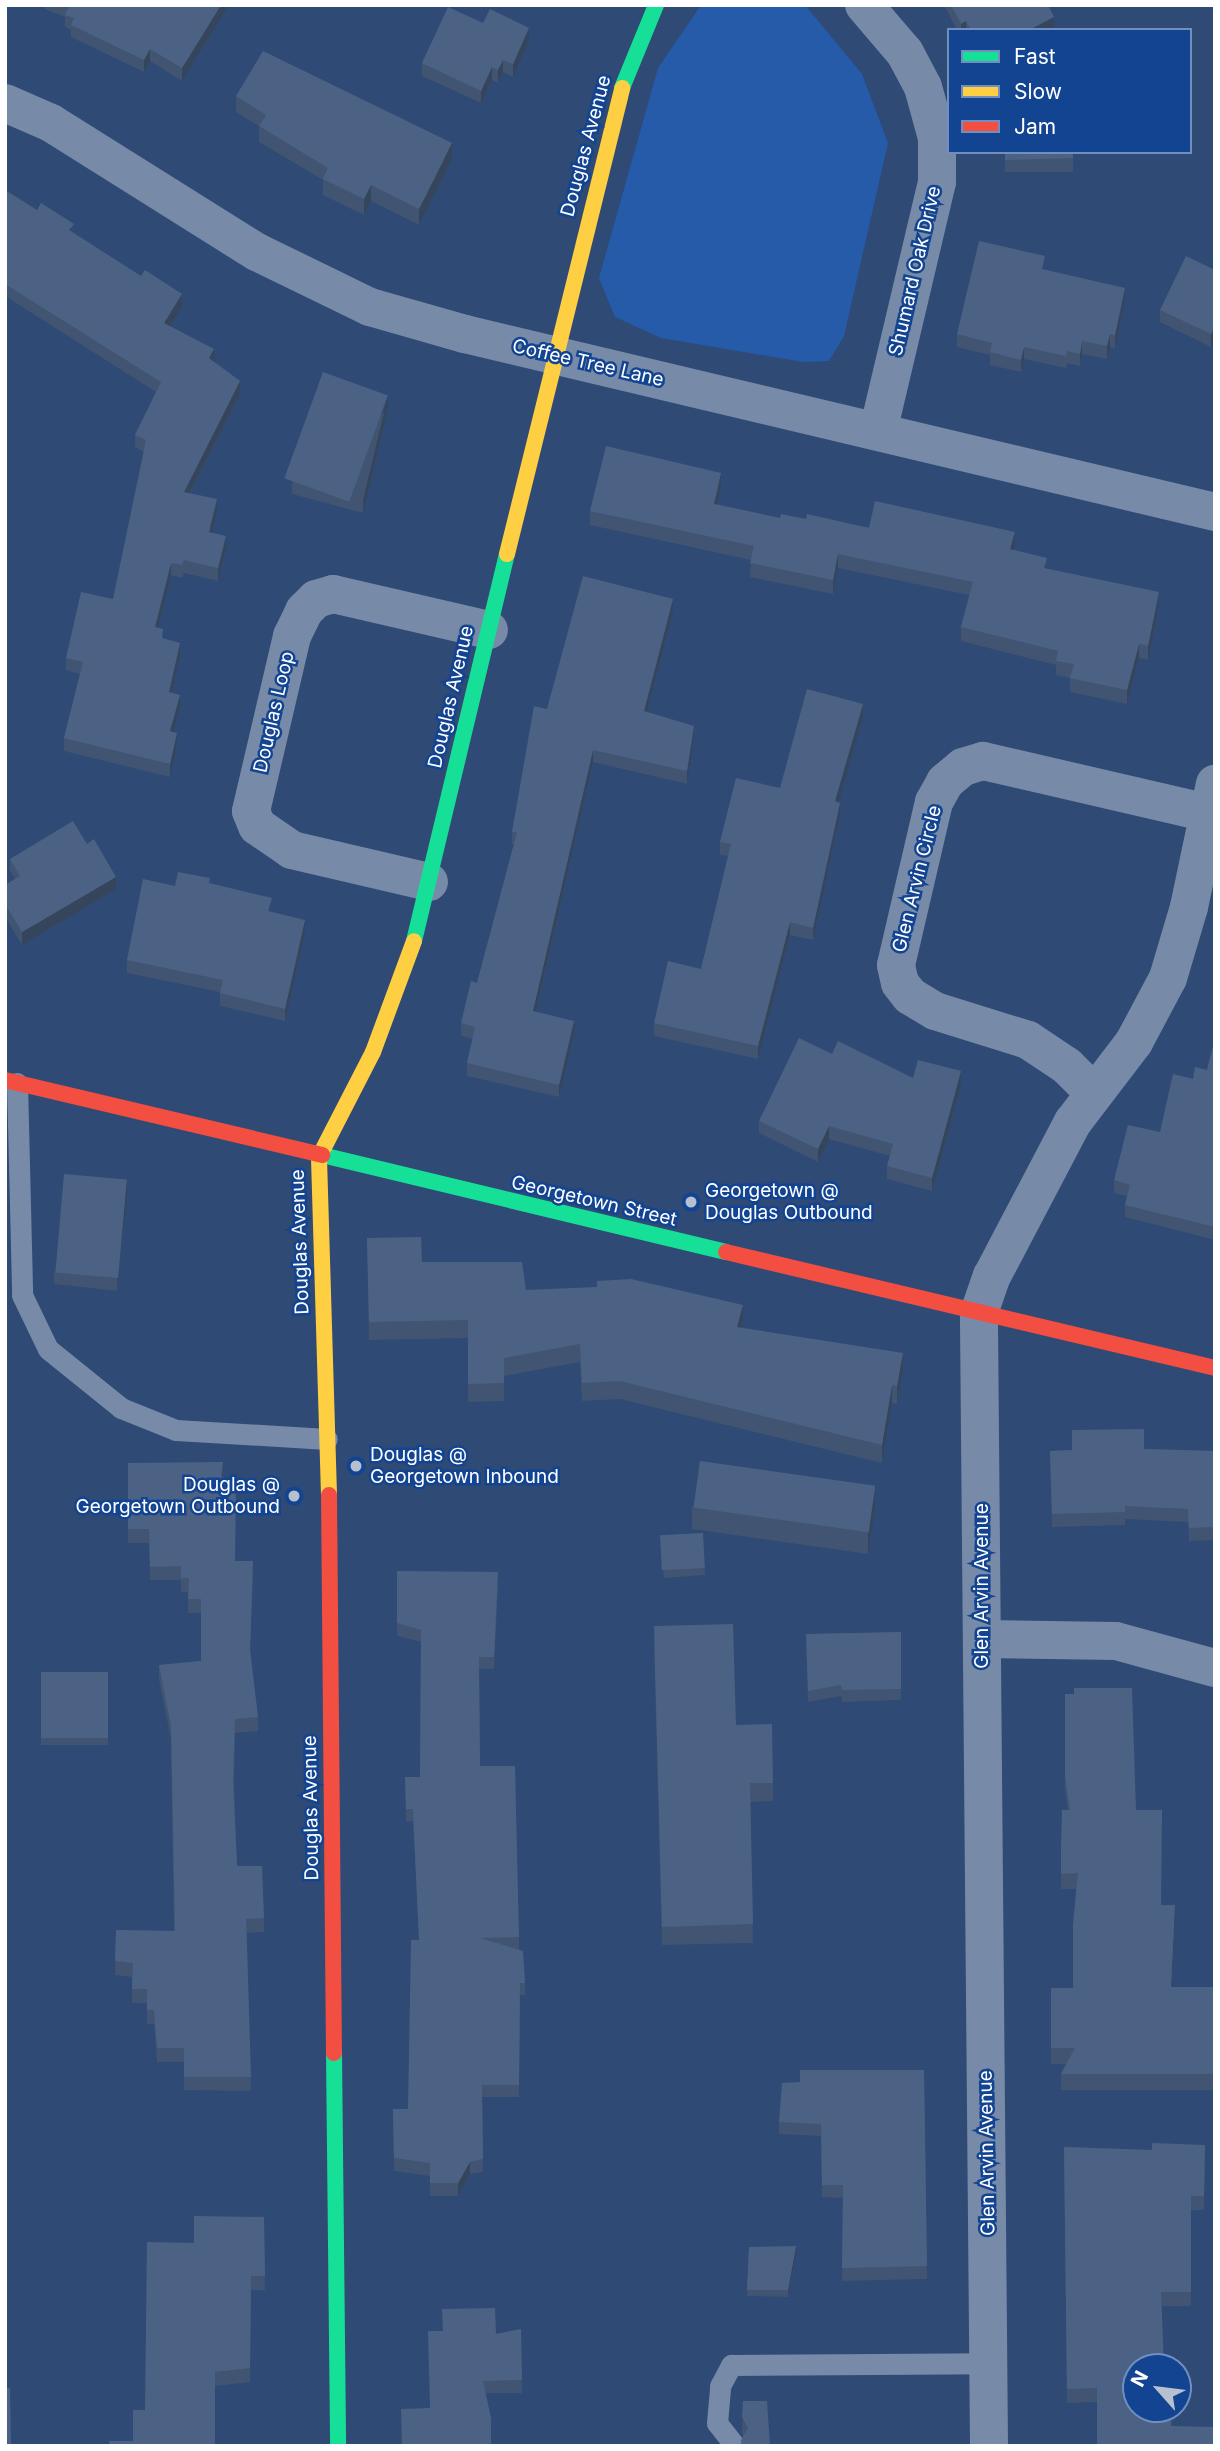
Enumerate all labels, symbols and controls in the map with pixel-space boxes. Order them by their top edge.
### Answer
legend [947,28,1192,154]
text: Fast [1014,44,1056,69]
street label: Douglas Avenue [556,73,616,219]
text: Slow [1014,79,1062,104]
text: Jam [1014,114,1056,139]
street label: Shumard Oak Drive [884,184,946,358]
street label: Coffee Tree Lane [510,334,666,392]
street label: Douglas Avenue [424,624,478,770]
street label: Douglas Loop [249,649,299,775]
street label: Glen Arvin Circle [888,803,946,955]
street label: Douglas Avenue [286,1169,314,1315]
street label: Georgetown Street [509,1171,679,1231]
place label: Georgetown @ Douglas Outbound [705,1180,873,1224]
marker: Georgetown @ Douglas Outbound [683,1194,699,1210]
place label: Douglas @ Georgetown Inbound [370,1444,559,1488]
marker: Douglas @ Georgetown Inbound [348,1458,364,1474]
place label: Douglas @ Georgetown Outbound [75,1474,280,1518]
marker: Douglas @ Georgetown Outbound [286,1488,302,1504]
street label: Glen Arvin Avenue [971,1503,993,1669]
street label: Douglas Avenue [298,1735,324,1881]
street label: Glen Arvin Avenue [974,2070,1000,2236]
north arrow [1122,2353,1192,2423]
text: N [1126,2367,1153,2391]

